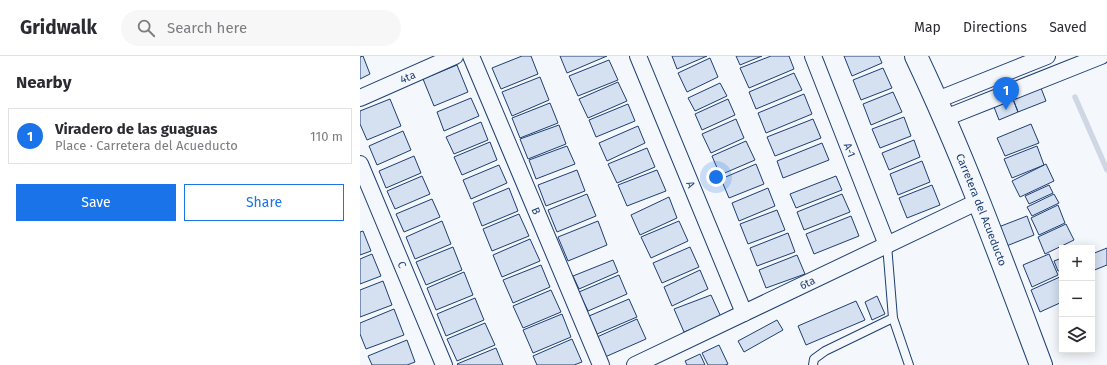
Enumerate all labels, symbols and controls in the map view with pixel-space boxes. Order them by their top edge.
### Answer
search box [121,10,401,46]
text: Gridwalk [20,16,97,39]
icon: search [135,17,157,39]
text: Search here [167,19,247,37]
text: Map [914,19,941,36]
text: Directions [963,19,1027,36]
text: Saved [1049,19,1087,36]
street label: 4ta [398,68,418,87]
text: Nearby [16,72,71,93]
pin: 1 [993,77,1019,110]
text: Viradero de las guaguas [55,120,218,138]
text: 1 [27,129,33,144]
text: 110 m [310,129,343,144]
text: Place · Carretera del Acueducto [55,138,238,153]
street label: A-1 [841,141,858,159]
street label: Carretera del Acueducto [953,152,1009,268]
your location [706,167,726,187]
street label: A [683,179,698,191]
button: Save [16,184,176,221]
button: Share [184,184,344,221]
street label: B [528,205,543,217]
map controls [1059,245,1095,353]
button: + [1059,245,1095,281]
street label: C [394,259,409,270]
street label: 6ta [798,274,818,293]
button: − [1059,281,1095,317]
button: layers [1059,317,1095,353]

